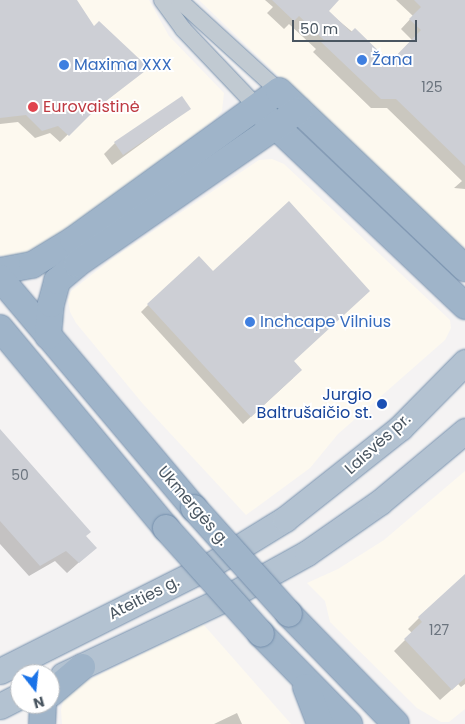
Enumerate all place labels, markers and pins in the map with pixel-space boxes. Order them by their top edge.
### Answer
place label: Žana [372,50,413,70]
marker: Žana [356,54,368,66]
place label: Maxima XXX [74,55,172,75]
marker: Maxima XXX [58,59,70,71]
place label: Eurovaistinė [43,97,140,117]
marker: Eurovaistinė [27,101,39,113]
place label: Inchcape Vilnius [260,312,391,332]
marker: Inchcape Vilnius [244,316,256,328]
place label: Jurgio Baltrušaičio st. [257,385,372,423]
marker: Jurgio Baltrušaičio st. [376,398,388,410]

